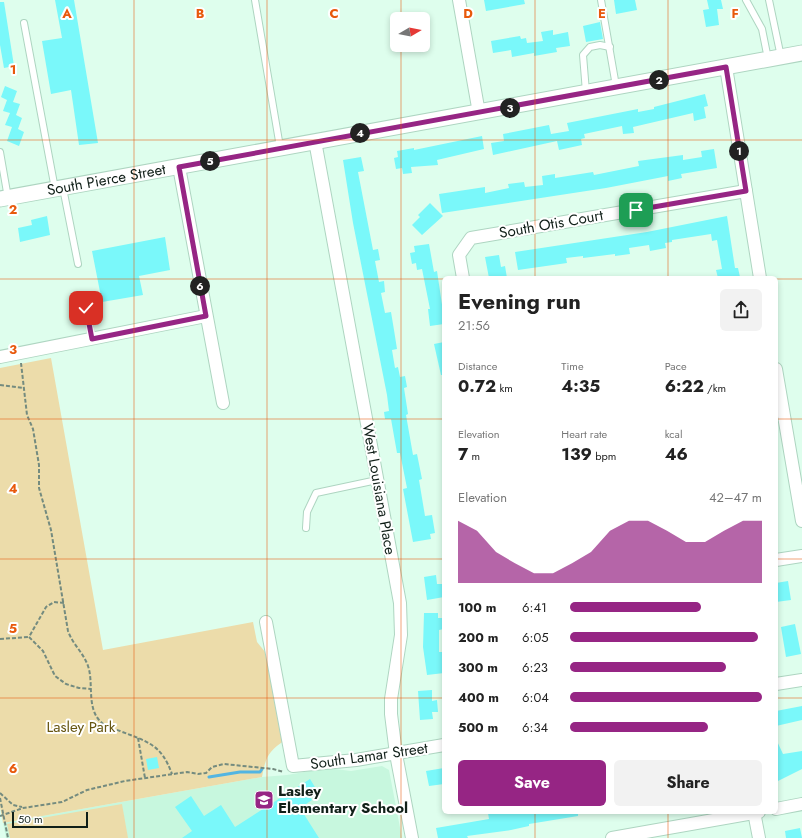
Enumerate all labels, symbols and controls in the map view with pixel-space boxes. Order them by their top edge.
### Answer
text: A [61,4,72,23]
text: B [196,4,205,23]
text: C [329,4,339,23]
text: D [463,4,473,23]
text: E [598,4,606,23]
text: F [731,4,739,23]
north arrow [390,12,430,52]
map controls [390,12,430,52]
text: 1 [10,60,16,79]
pin: 2 [649,70,669,90]
text: 2 [655,72,663,88]
pin: 3 [500,98,520,118]
text: 3 [507,100,513,116]
pin: 4 [350,123,370,143]
text: 4 [356,125,364,141]
pin: 1 [729,141,749,161]
text: 1 [736,143,742,159]
pin: 5 [200,151,220,171]
text: 5 [206,153,214,169]
street label: South Pierce Street [45,158,168,201]
pin [619,193,653,227]
icon: arrive [625,199,647,221]
text: 2 [9,200,17,219]
street label: South Otis Court [497,204,605,244]
pin: 6 [190,276,210,296]
text: 6 [196,278,204,294]
text: Evening run [458,285,581,317]
button: share [720,289,762,331]
pin [69,291,103,325]
icon: check [75,297,97,319]
text: 21:56 [458,316,490,335]
text: 3 [9,340,17,359]
text: Distance [458,358,497,374]
text: Time [561,358,584,374]
text: Pace [665,358,687,374]
text: 0.72 [458,374,496,398]
text: 4:35 [561,374,600,398]
text: 6:22 [665,374,704,398]
text: km [496,380,513,396]
text: /km [704,380,726,396]
street label: West Louisiana Place [357,422,401,557]
text: Elevation [458,426,500,442]
text: Heart rate [561,426,607,442]
text: kcal [665,426,682,442]
text: 7 [458,442,468,466]
text: 139 [561,442,592,466]
text: 46 [665,442,688,466]
text: m [468,448,480,464]
text: bpm [592,448,616,464]
text: 4 [8,479,18,498]
text: Elevation [458,488,507,507]
text: 42–47 m [709,488,762,507]
text: 100 m [458,598,496,617]
text: 6:41 [522,598,547,617]
text: 5 [9,619,17,638]
text: 200 m [458,628,498,647]
text: 6:05 [522,628,549,647]
text: 300 m [458,658,498,677]
text: 6:23 [522,658,548,677]
text: 400 m [458,688,499,707]
text: 6:04 [522,688,549,707]
park label: Lasley Park [47,716,116,738]
text: 500 m [458,718,498,737]
text: 6:34 [522,718,548,737]
street label: South Lamar Street [309,737,430,775]
text: 6 [9,759,18,778]
button: Save [458,760,606,806]
button: Share [614,760,762,806]
place label: Lasley Elementary School [278,780,408,819]
school or university icon: Lasley Elementary School [253,789,275,811]
scale bar [12,810,88,829]
text: 50 m [18,811,43,827]

